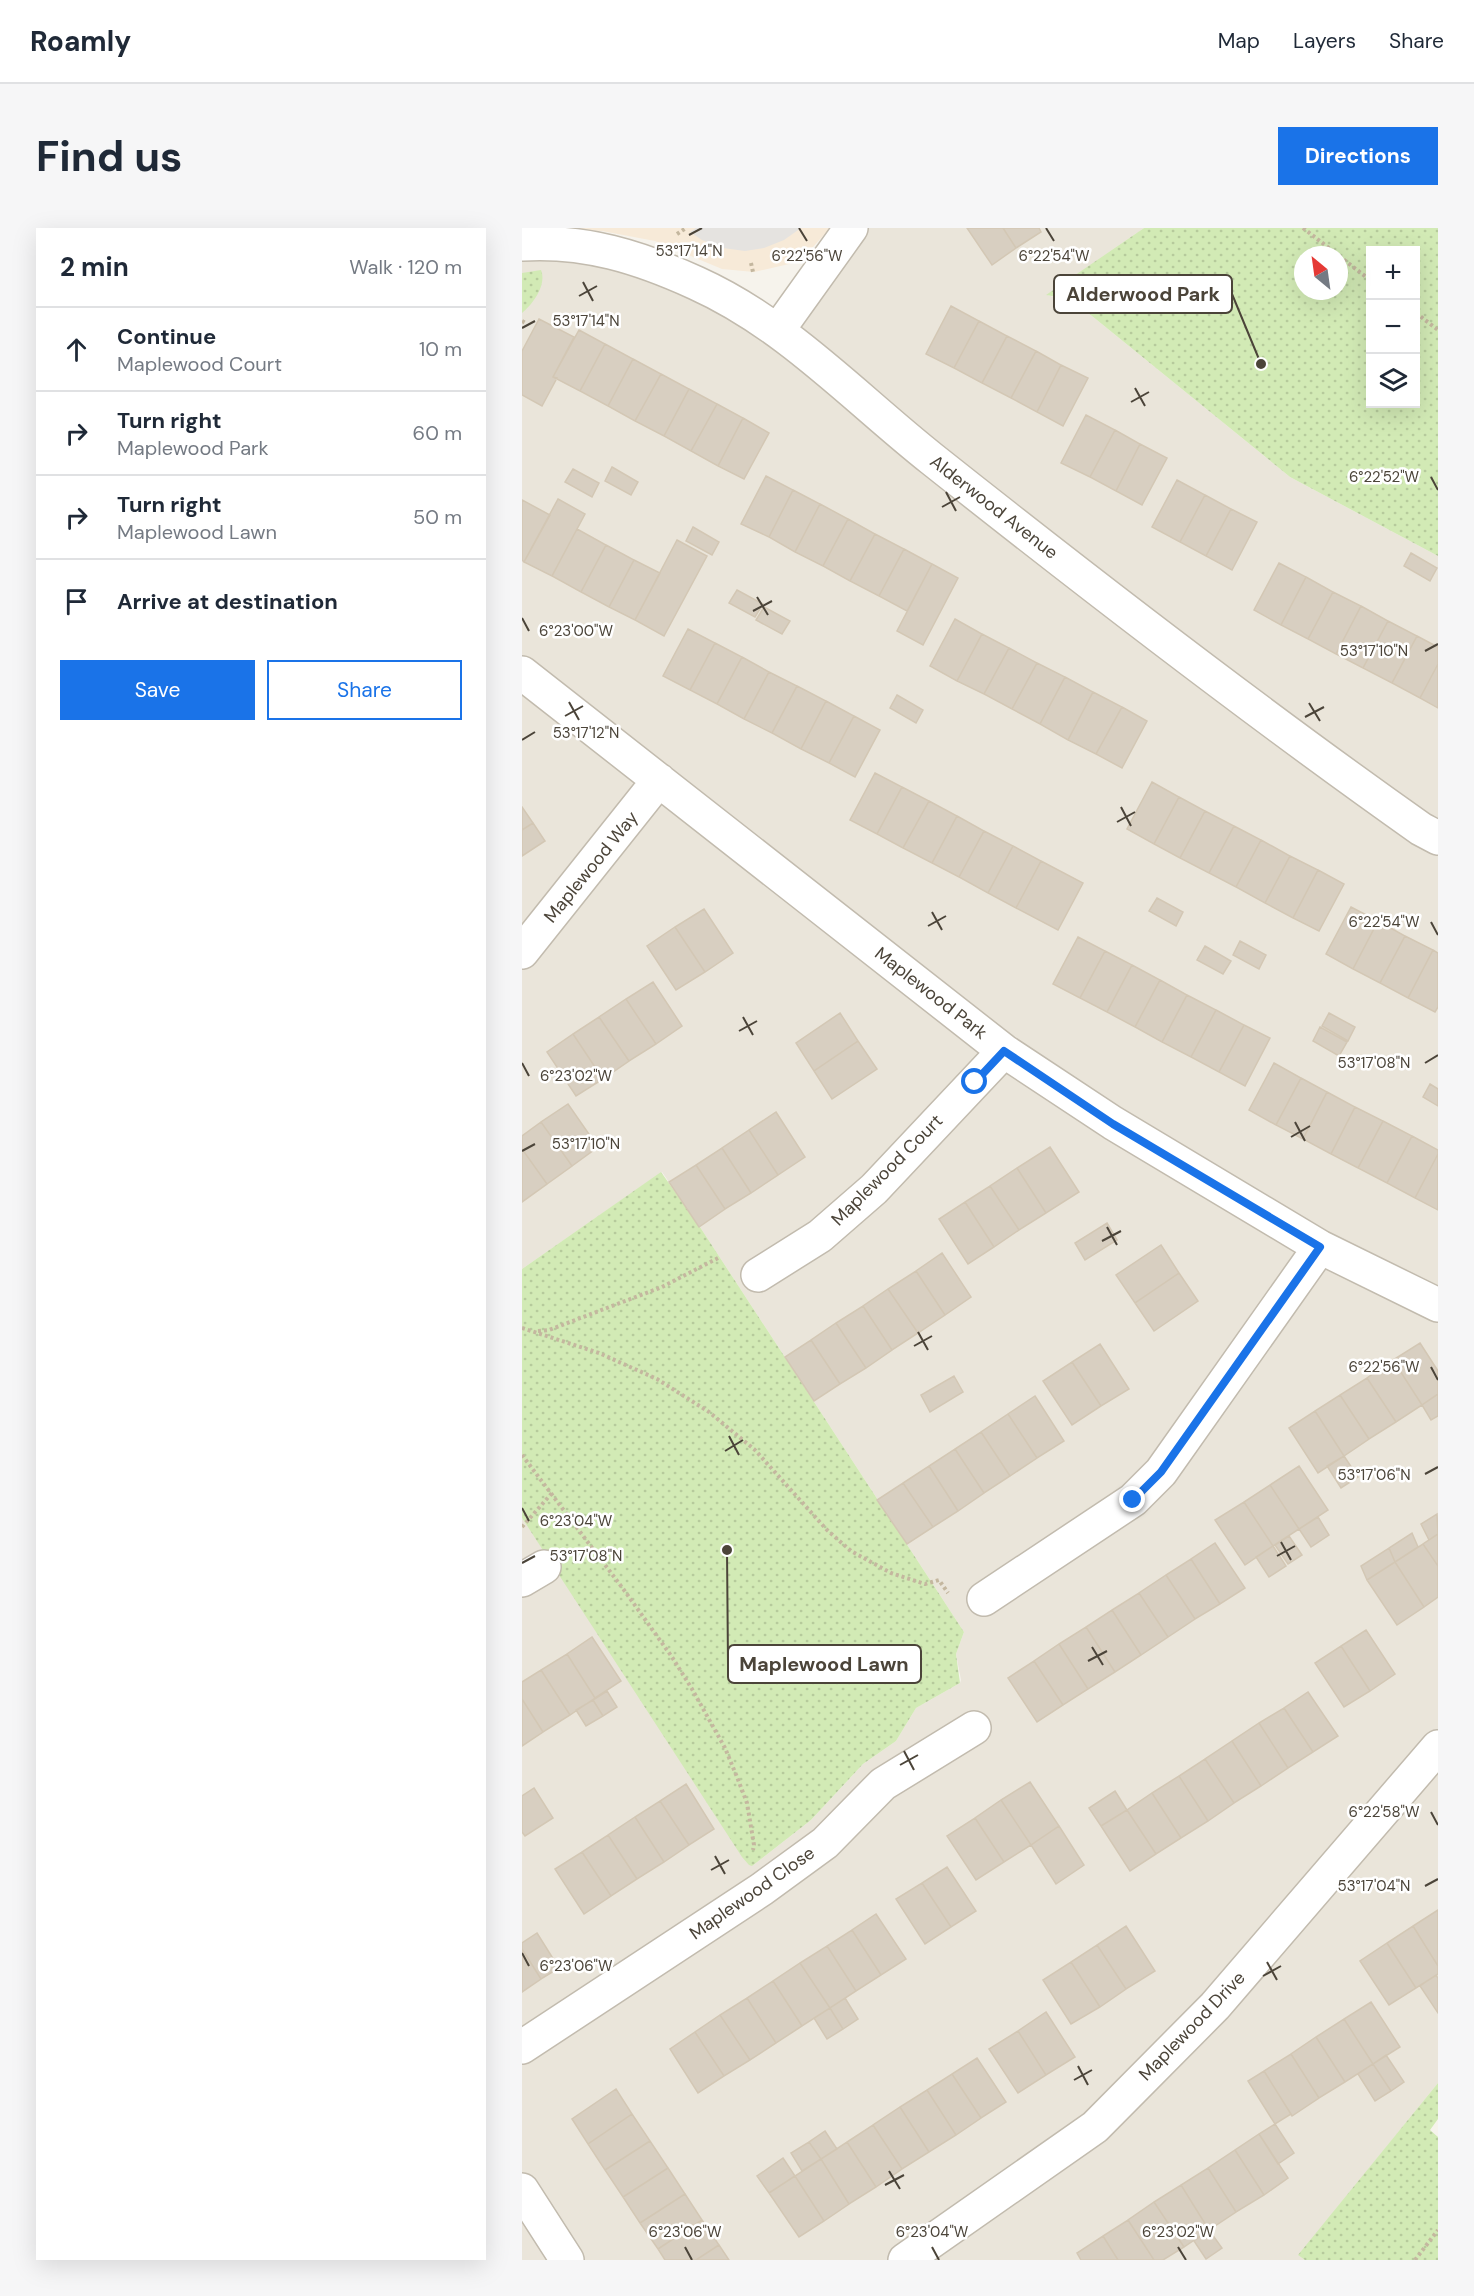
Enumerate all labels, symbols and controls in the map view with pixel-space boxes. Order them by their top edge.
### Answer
text: Roamly [30,23,131,60]
text: Map [1218,27,1260,55]
text: Layers [1293,27,1356,55]
text: Share [1389,27,1444,55]
button: Directions [1278,127,1438,185]
text: Find us [36,129,182,184]
text: 53°17'14"N [655,241,723,261]
text: 6°22'56"W [771,246,843,266]
text: 6°22'54"W [1019,246,1090,266]
north arrow [1294,246,1348,300]
map controls [1366,246,1420,408]
button: + [1366,246,1420,300]
text: 2 min [60,250,129,284]
text: Walk · 120 m [349,254,462,280]
callout: Alderwood Park [1054,275,1232,313]
text: Alderwood Park [1066,281,1221,307]
button: − [1366,300,1420,354]
text: 53°17'14"N [552,311,620,331]
text: Continue [117,322,216,351]
icon: ahead [60,333,93,366]
text: 10 m [419,336,462,362]
text: Maplewood Court [117,351,282,377]
button: layers [1366,354,1420,408]
text: Turn right [117,406,222,435]
icon: right [60,417,93,450]
text: 60 m [413,420,462,446]
text: Maplewood Park [117,435,269,461]
street label: Alderwood Avenue [925,449,1063,565]
text: 6°22'52"W [1349,467,1420,487]
text: Turn right [117,490,222,519]
icon: right [60,501,93,534]
text: 50 m [413,504,462,530]
text: Maplewood Lawn [117,519,277,545]
icon: arrive [60,585,93,618]
text: Arrive at destination [117,587,338,616]
text: 6°23'00"W [539,621,613,641]
text: 53°17'10"N [1340,641,1408,661]
button: Save [60,660,255,720]
button: Share [267,660,462,720]
text: 53°17'12"N [553,723,619,743]
street label: Maplewood Way [539,806,643,928]
text: 6°22'54"W [1349,912,1420,932]
street label: Maplewood Park [870,942,992,1044]
text: 53°17'08"N [1338,1053,1410,1073]
text: 6°23'02"W [540,1066,613,1086]
route start [961,1068,987,1094]
street label: Maplewood Court [826,1109,948,1231]
text: 53°17'10"N [552,1134,620,1154]
text: 6°22'56"W [1348,1357,1420,1377]
text: 53°17'06"N [1337,1465,1411,1485]
route end [1119,1486,1145,1512]
text: 6°23'04"W [540,1511,613,1531]
text: 53°17'08"N [550,1546,622,1566]
callout: Maplewood Lawn [728,1645,921,1683]
text: Maplewood Lawn [739,1651,909,1677]
text: 6°22'58"W [1349,1802,1420,1822]
street label: Maplewood Close [685,1841,819,1945]
text: 53°17'04"N [1338,1876,1410,1896]
text: 6°23'06"W [539,1956,613,1976]
street label: Maplewood Drive [1134,1966,1250,2086]
text: 6°23'06"W [648,2222,722,2242]
text: 6°23'04"W [896,2222,969,2242]
text: 6°23'02"W [1142,2222,1215,2242]

